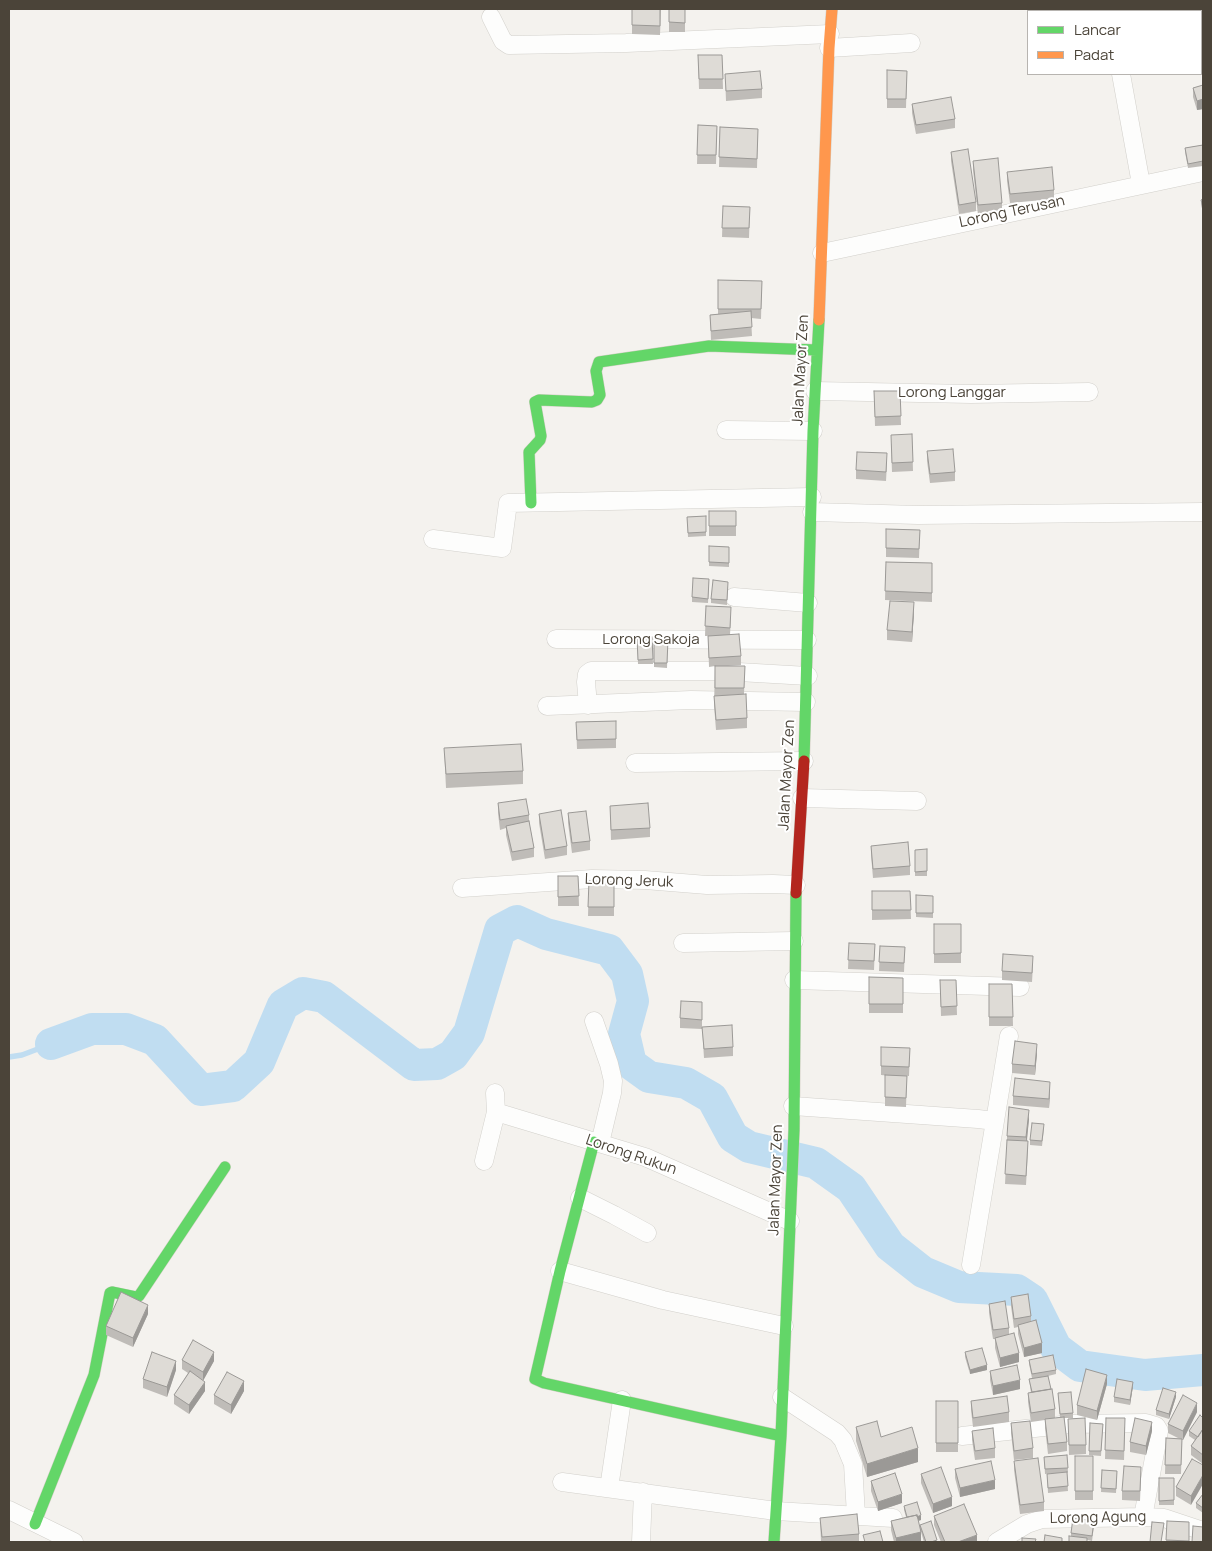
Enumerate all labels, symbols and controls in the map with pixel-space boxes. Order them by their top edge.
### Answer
legend [1027,10,1202,75]
text: Lancar [1074,19,1121,40]
text: Padat [1074,44,1114,65]
street label: Lorong Terusan [958,192,1066,232]
street label: Jalan Mayor Zen [789,314,813,426]
street label: Lorong Langgar [898,384,1006,402]
street label: Lorong Sakoja [602,631,700,649]
street label: Jalan Mayor Zen [775,719,799,831]
street label: Lorong Jeruk [584,870,674,892]
street label: Jalan Mayor Zen [765,1124,787,1236]
street label: Lorong Rukun [583,1131,679,1179]
street label: Lorong Agung [1050,1508,1146,1528]

